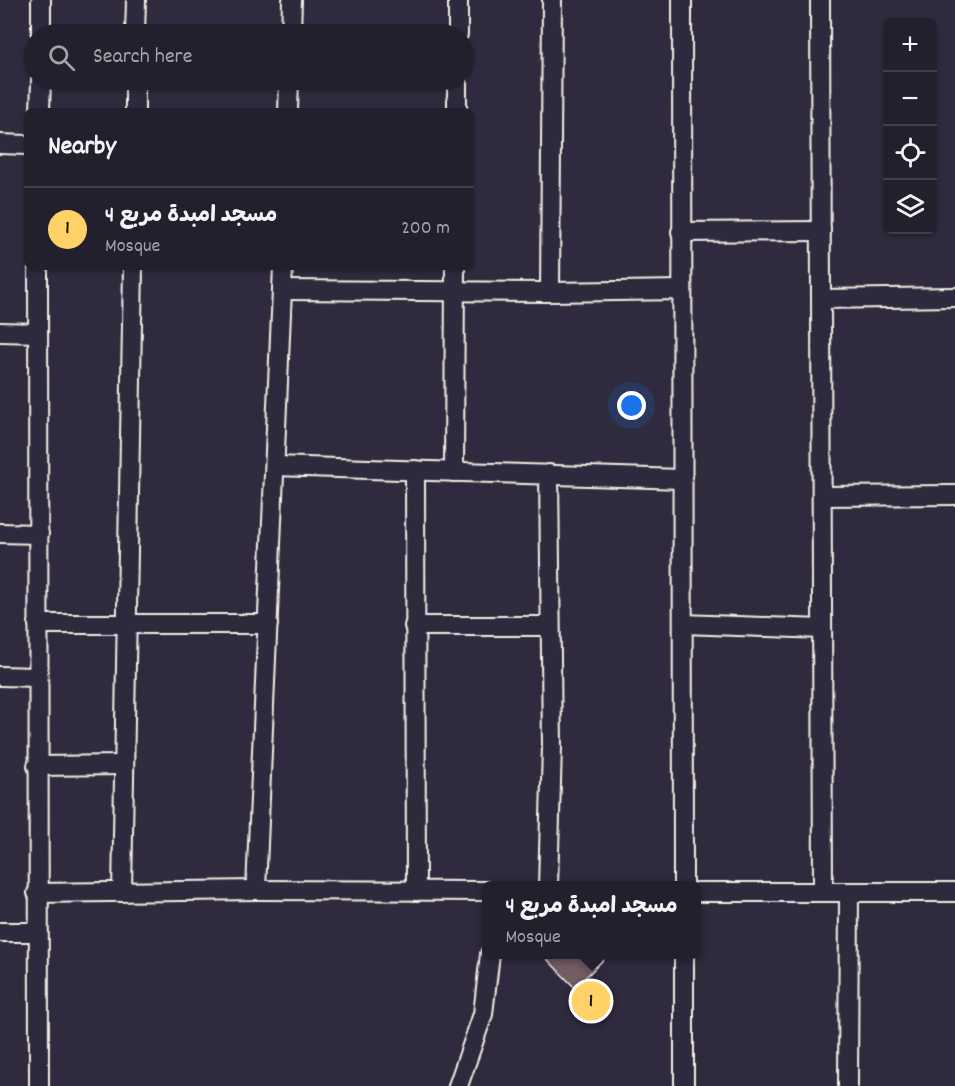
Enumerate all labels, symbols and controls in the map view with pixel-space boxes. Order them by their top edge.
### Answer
map controls [883,18,937,234]
button: + [883,18,937,72]
search box [24,24,474,90]
icon: search [45,41,78,74]
text: Search here [93,42,192,73]
button: − [883,72,937,126]
button: locate [883,126,937,180]
text: Nearby [48,129,116,166]
button: layers [883,180,937,234]
text: مسجد امبدة مربع 4 [105,201,277,232]
text: 1 [65,215,70,243]
text: 200 m [401,215,450,243]
text: Mosque [105,233,160,261]
your location [617,391,646,420]
popup [482,881,701,959]
text: مسجد امبدة مربع 4 [505,892,678,923]
text: Mosque [505,924,561,952]
pin: 1 [572,978,610,1024]

